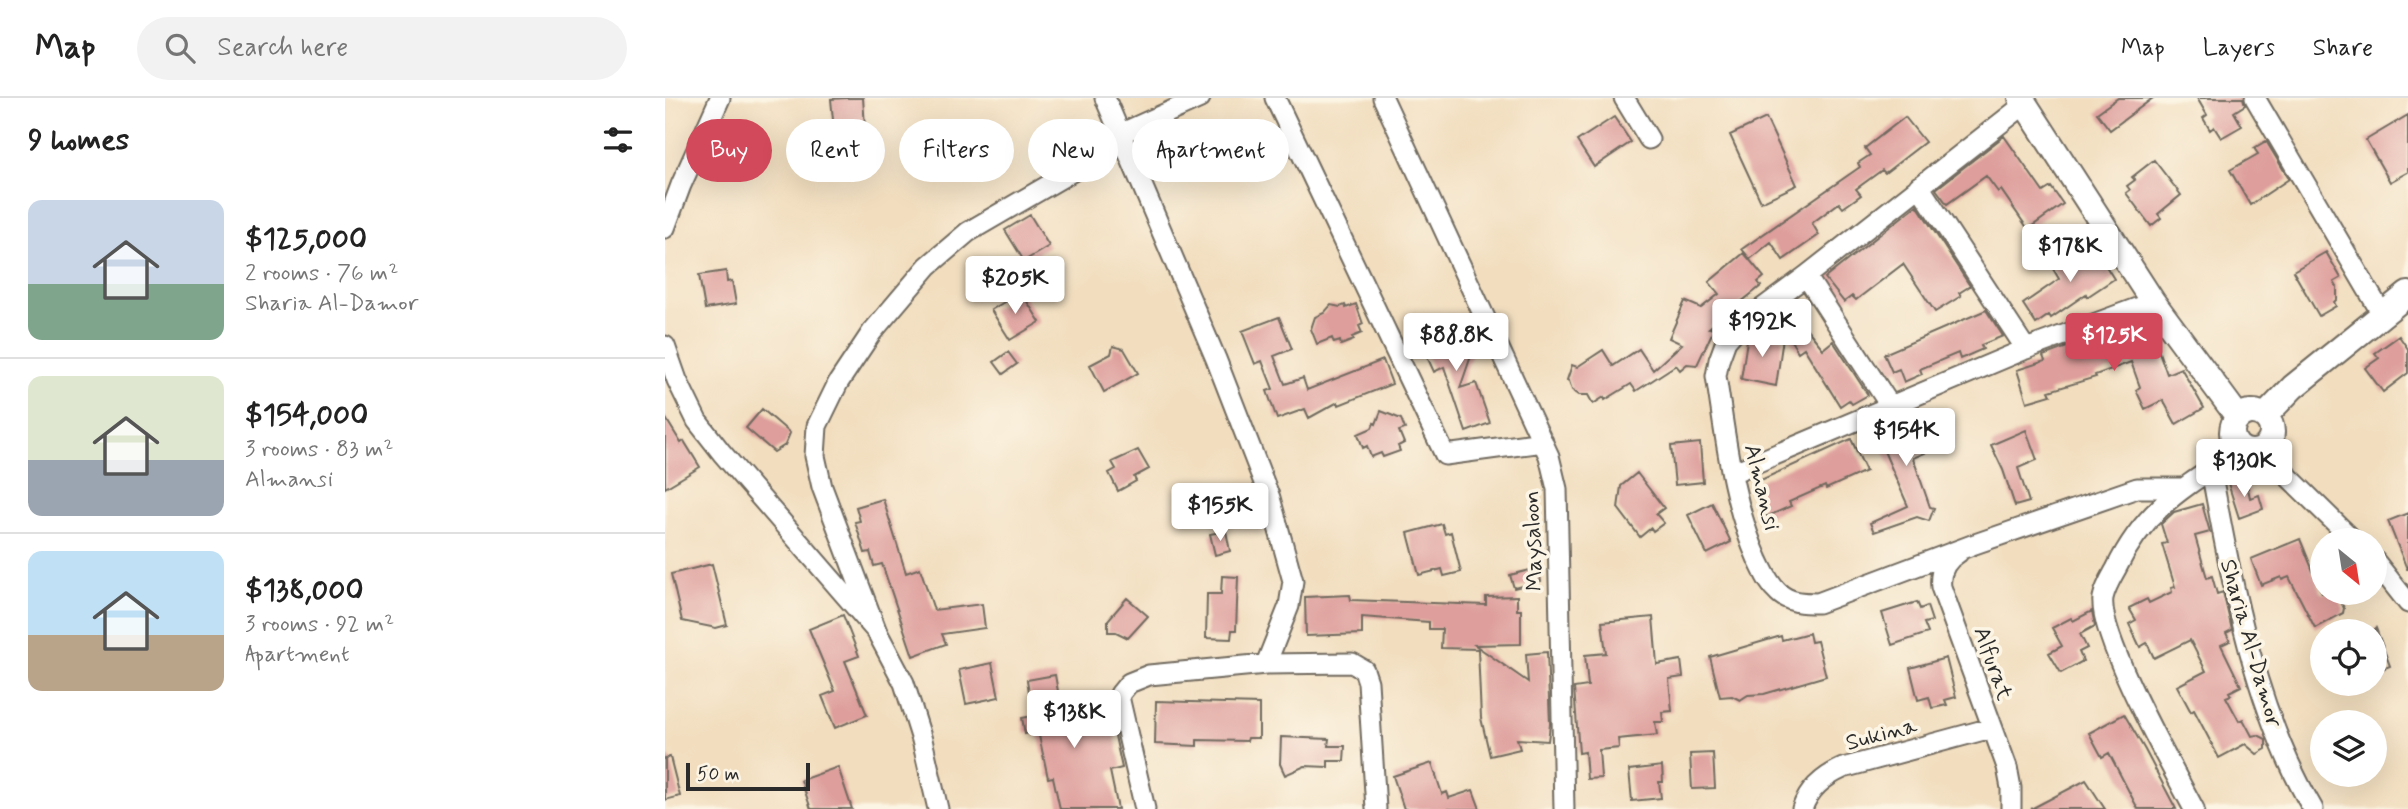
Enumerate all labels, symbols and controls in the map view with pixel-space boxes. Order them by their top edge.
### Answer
search box [137,17,627,80]
text: Map [35,26,95,70]
icon: search [161,29,199,67]
text: Search here [217,31,348,65]
text: Map [2121,33,2165,64]
text: Layers [2203,33,2275,64]
text: Share [2313,33,2373,64]
chip: Buy [686,119,772,182]
chip: Rent [786,119,885,182]
chip: Filters [899,119,1014,182]
chip: New [1028,119,1118,182]
chip: Apartment [1132,119,1289,182]
text: 9 homes [28,121,129,160]
icon: filters [599,121,637,159]
text: $125,000 [245,220,367,259]
pin: $178K [2021,225,2119,284]
icon: home [84,228,168,312]
text: $178K [2038,232,2102,262]
pin: $205K [966,256,1064,316]
text: 2 rooms · 76 m² [245,259,398,289]
text: $205K [982,264,1048,294]
text: Sharia Al-Damor [245,289,418,319]
pin: $192K [1713,300,1811,359]
text: $192K [1728,307,1796,337]
pin: $88.8K [1399,314,1513,373]
pin: $125K [2065,314,2163,373]
text: $88.8K [1419,321,1493,351]
text: $125K [2082,321,2146,351]
text: $154,000 [245,396,368,435]
icon: home [84,404,168,488]
pin: $154K [1857,408,1955,468]
text: $154K [1873,416,1939,446]
text: 3 rooms · 83 m² [245,435,393,465]
pin: $130K [2195,440,2293,499]
street label: Almansi [1736,441,1786,534]
text: $130K [2212,447,2276,477]
text: Almansi [245,465,333,495]
pin: $155K [1171,484,1269,543]
street label: Maysaloon [1517,490,1551,592]
text: $155K [1187,491,1253,521]
north arrow [2310,528,2387,606]
map controls [2310,528,2387,787]
street label: Sharia Al-Damor [2212,556,2288,731]
text: $138,000 [245,571,363,610]
icon: home [84,579,168,663]
text: 3 rooms · 92 m² [245,610,394,640]
button: locate [2310,619,2387,696]
street label: Alfurat [1966,623,2019,705]
text: Apartment [245,640,350,670]
pin: $138K [1025,690,1123,750]
text: $138K [1043,698,1105,728]
button: layers [2310,710,2387,787]
street label: Sukina [1843,711,1921,759]
scale bar [686,760,810,792]
text: 50 m [697,762,740,787]

